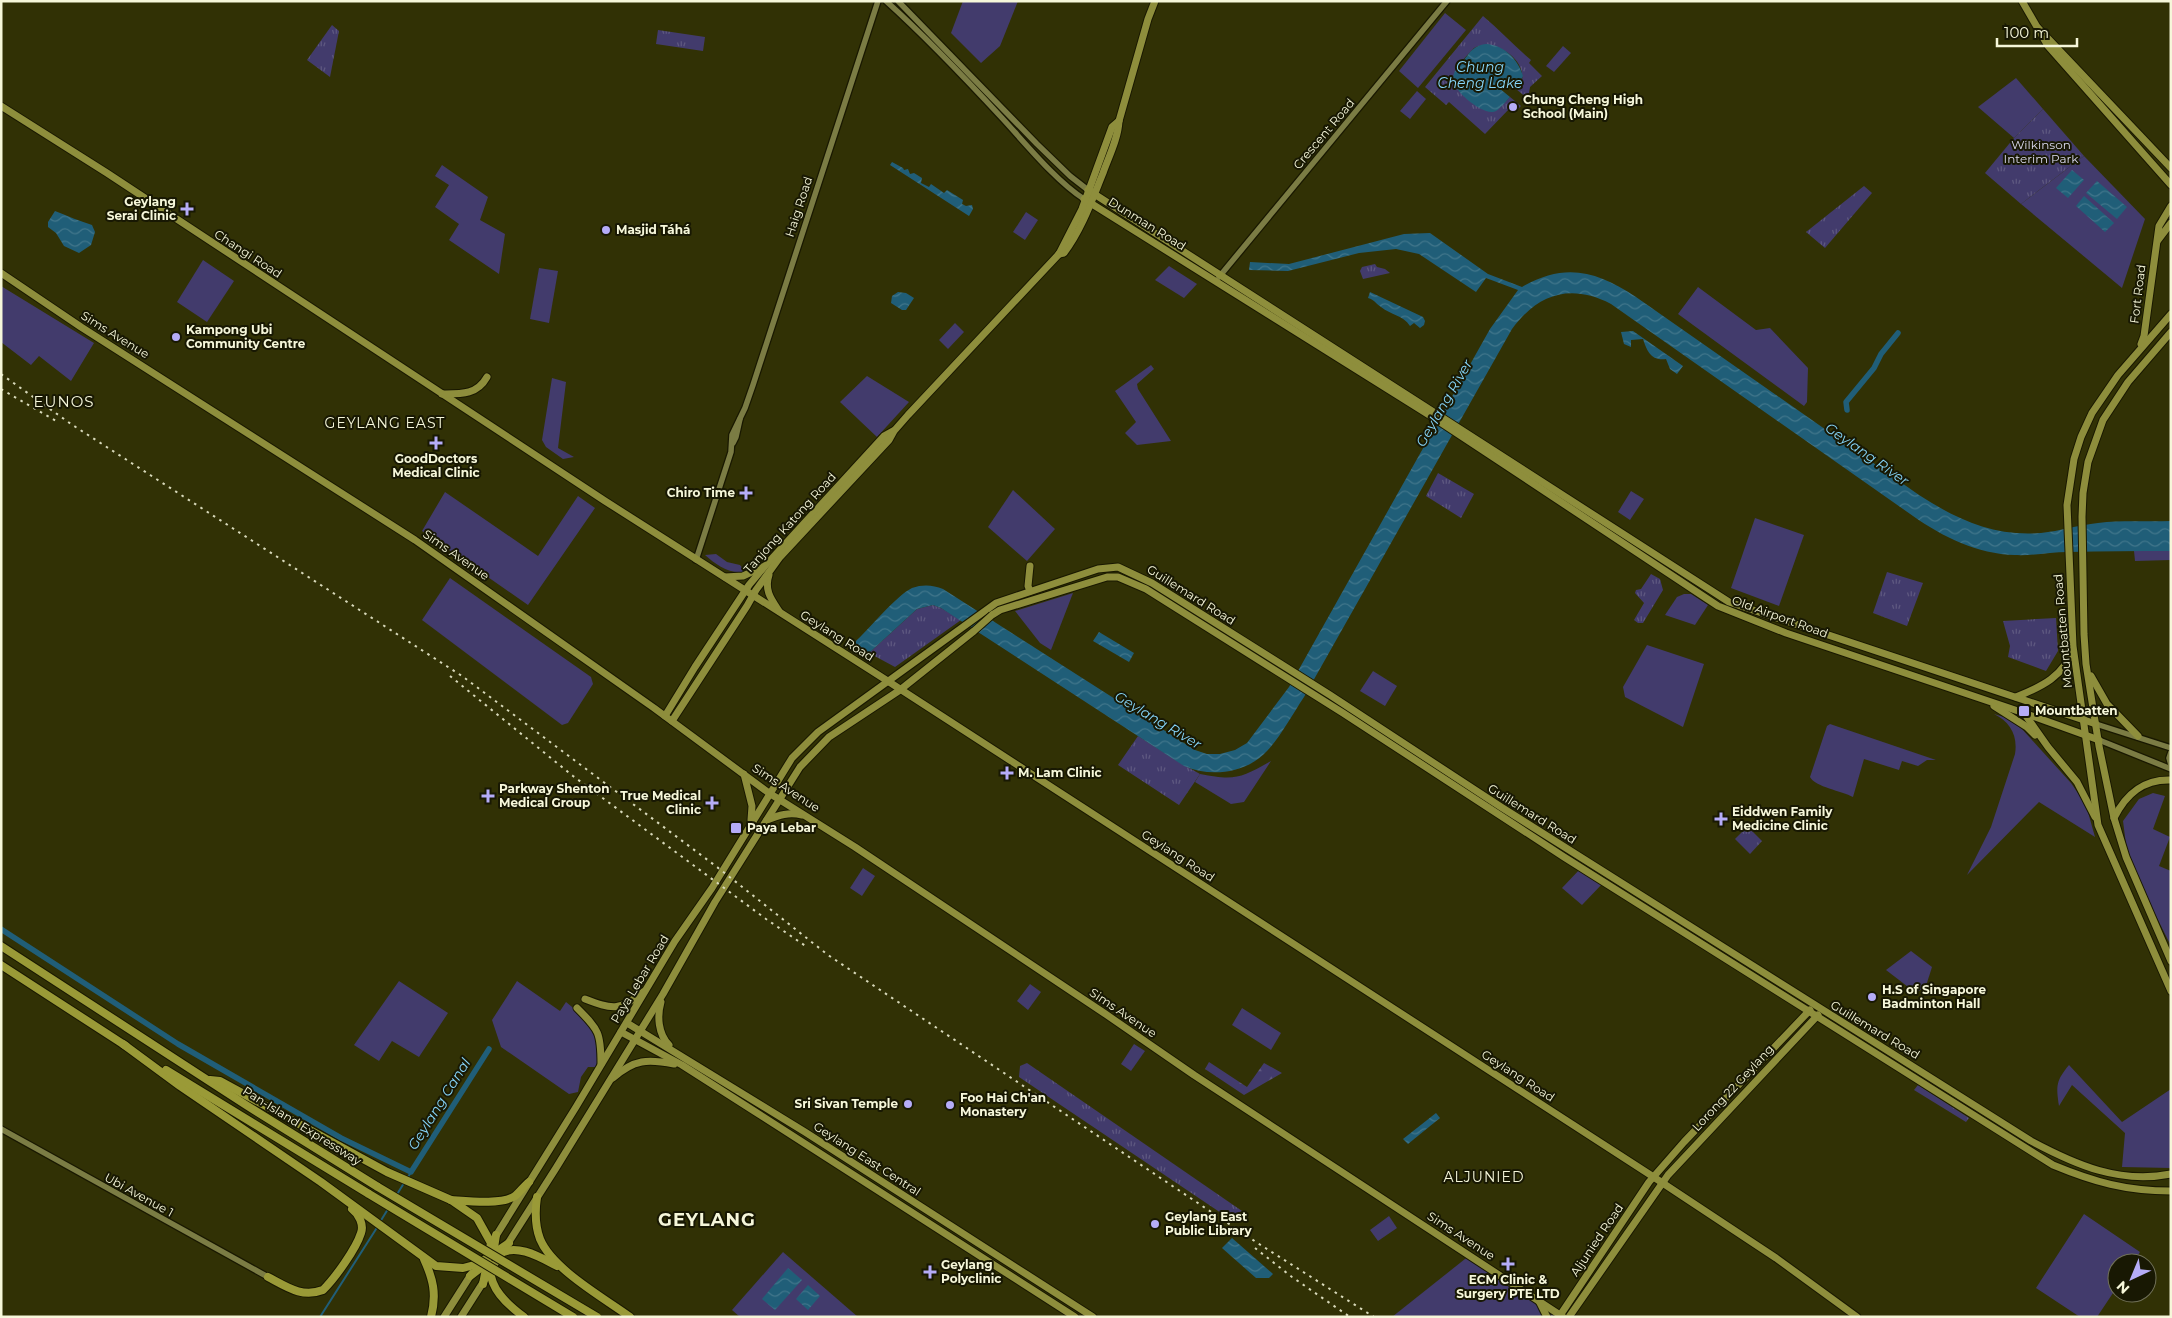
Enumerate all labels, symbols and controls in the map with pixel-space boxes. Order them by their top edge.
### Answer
scale bar [1997,15,2077,47]
text: 100 m [2004,23,2049,42]
water label: Chung Cheng Lake [1438,58,1522,92]
place label: Chung Cheng High School (Main) [1523,92,1643,121]
street label: Crescent Road [1290,95,1358,172]
marker: Chung Cheng High School (Main) [1507,101,1519,113]
park label: Wilkinson Interim Park [2004,137,2079,166]
street label: Haig Road [782,175,815,239]
place label: Geylang Serai Clinic [107,194,176,223]
street label: Dunman Road [1106,194,1189,253]
marker: Geylang Serai Clinic [180,202,194,216]
place label: Masjid Táhá [616,222,690,237]
marker: Masjid Táhá [600,224,612,236]
street label: Changi Road [212,226,285,281]
street label: Fort Road [2126,264,2149,324]
street label: Sims Avenue [78,308,152,362]
place label: Kampong Ubi Community Centre [186,322,306,351]
marker: Kampong Ubi Community Centre [170,331,182,343]
water label: Geylang River [1412,356,1477,450]
district label: EUNOS [34,392,94,411]
district label: GEYLANG EAST [325,414,445,432]
water label: Geylang River [1822,418,1913,490]
marker: GoodDoctors Medical Clinic [429,436,443,450]
place label: GoodDoctors Medical Clinic [392,451,480,480]
street label: Tanjong Katong Road [740,469,839,576]
place label: Chiro Time [667,485,735,500]
marker: Chiro Time [739,486,753,500]
street label: Sims Avenue [420,526,492,583]
street label: Guillemard Road [1144,561,1238,628]
street label: Mountbatten Road [2050,573,2075,689]
street label: Old Airport Road [1730,592,1830,641]
street label: Geylang Road [798,607,877,664]
water label: Geylang River [1111,687,1205,753]
place label: Mountbatten [2035,703,2118,718]
marker: Mountbatten [2017,704,2031,718]
street label: Sims Avenue [750,760,823,815]
place label: M. Lam Clinic [1018,765,1102,780]
marker: M. Lam Clinic [1000,766,1014,780]
street label: Guillemard Road [1485,780,1579,847]
place label: Parkway Shenton Medical Group [499,781,610,810]
place label: True Medical Clinic [620,788,701,817]
marker: Parkway Shenton Medical Group [481,789,495,803]
marker: True Medical Clinic [705,796,719,810]
place label: Eiddwen Family Medicine Clinic [1732,804,1833,833]
marker: Eiddwen Family Medicine Clinic [1714,812,1728,826]
place label: Paya Lebar [747,820,816,835]
marker: Paya Lebar [729,821,743,835]
street label: Geylang Road [1139,826,1218,885]
street label: Paya Lebar Road [607,932,672,1026]
place label: H.S of Singapore Badminton Hall [1882,982,1987,1011]
street label: Sims Avenue [1087,985,1160,1041]
marker: H.S of Singapore Badminton Hall [1866,991,1878,1003]
street label: Guillemard Road [1828,997,1923,1062]
street label: Lorong 22 Geylang [1689,1041,1776,1134]
street label: Geylang Road [1479,1046,1558,1105]
water label: Geylang Canal [404,1055,475,1153]
street label: Pan-Island Expressway [240,1083,365,1168]
place label: Foo Hai Ch'an Monastery [960,1090,1046,1119]
place label: Sri Sivan Temple [795,1096,898,1111]
marker: Sri Sivan Temple [902,1098,914,1110]
marker: Foo Hai Ch'an Monastery [944,1099,956,1111]
street label: Geylang East Central [811,1118,924,1199]
district label: ALJUNIED [1444,1168,1524,1186]
street label: Ubi Avenue 1 [102,1169,176,1220]
street label: Aljunied Road [1567,1201,1626,1279]
street label: Sims Avenue [1425,1208,1498,1263]
district label: GEYLANG [658,1209,756,1231]
place label: Geylang East Public Library [1165,1209,1252,1238]
marker: Geylang East Public Library [1149,1218,1161,1230]
north arrow [2107,1253,2157,1303]
place label: Geylang Polyclinic [941,1257,1001,1286]
marker: ECM Clinic & Surgery PTE LTD [1501,1257,1515,1271]
marker: Geylang Polyclinic [923,1265,937,1279]
place label: ECM Clinic & Surgery PTE LTD [1456,1272,1560,1301]
text: N [2113,1277,2133,1298]

